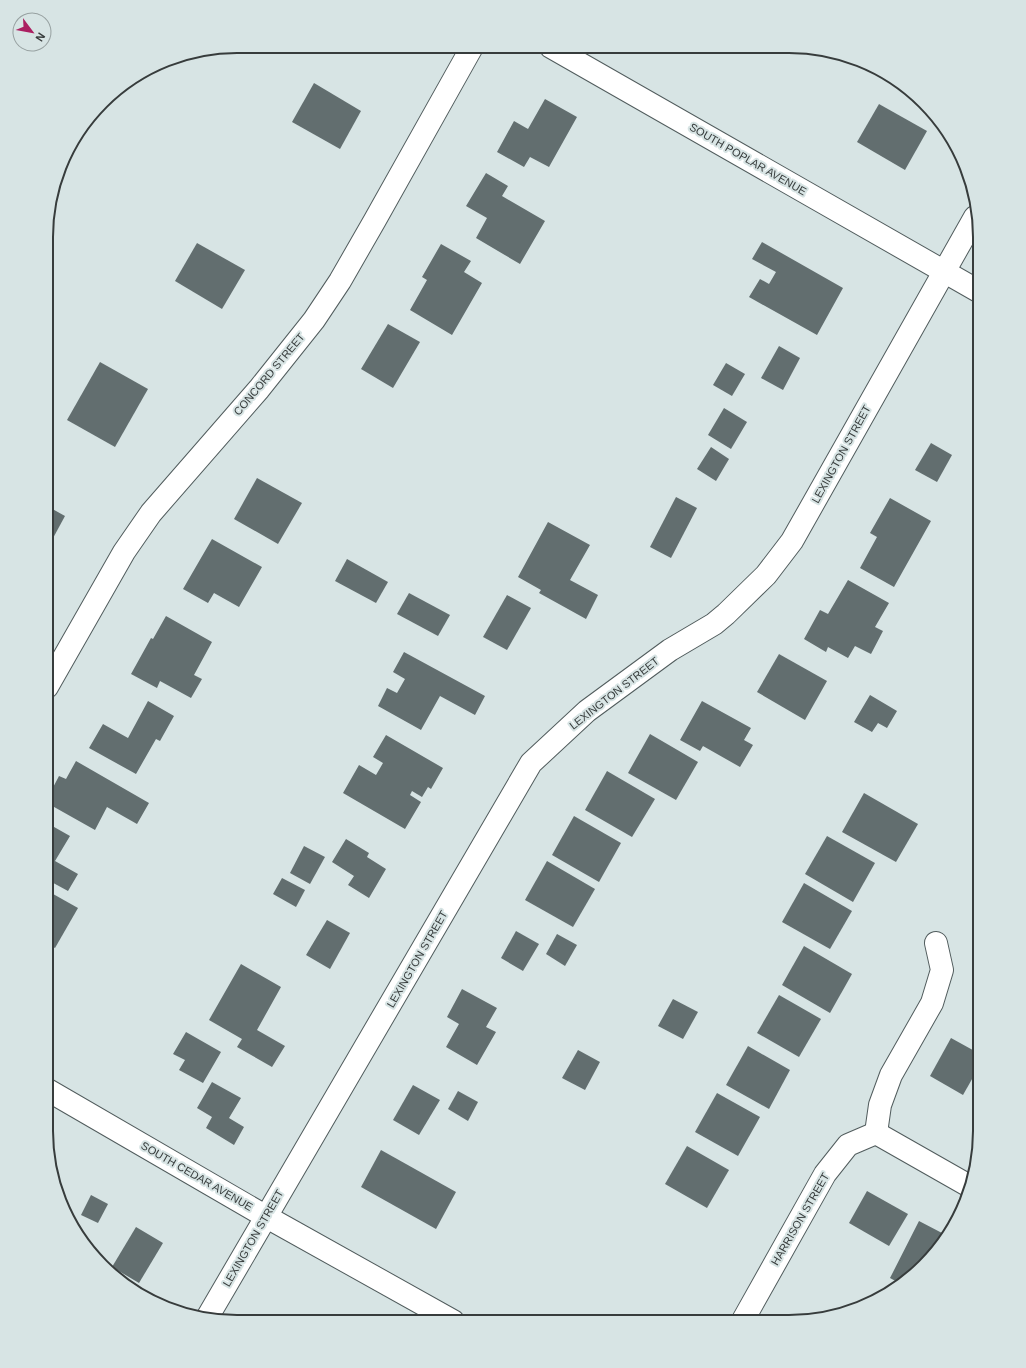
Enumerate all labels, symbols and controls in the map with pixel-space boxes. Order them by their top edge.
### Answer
north arrow [12,12,52,52]
text: N [33,31,48,44]
street label: SOUTH POPLAR AVENUE [687,121,809,197]
street label: CONCORD STREET [231,330,307,417]
street label: LEXINGTON STREET [809,403,873,505]
street label: LEXINGTON STREET [567,654,661,732]
street label: LEXINGTON STREET [384,908,450,1010]
street label: SOUTH CEDAR AVENUE [139,1139,255,1213]
street label: HARRISON STREET [769,1171,831,1267]
street label: LEXINGTON STREET [220,1187,286,1289]

